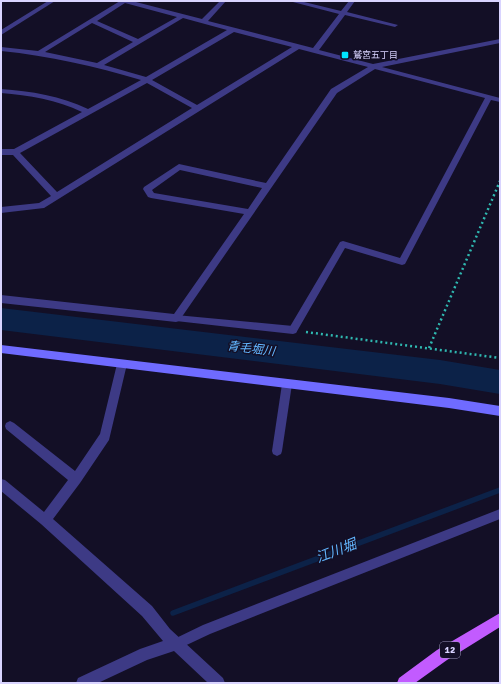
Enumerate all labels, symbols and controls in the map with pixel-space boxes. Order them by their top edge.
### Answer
place label: 鷲宮五丁目 [353,49,398,61]
marker: 鷲宮五丁目 [340,50,350,60]
water label: 青毛堀川 [226,339,278,360]
water label: 江川堀 [313,535,361,566]
road number: 12 [440,642,460,658]

